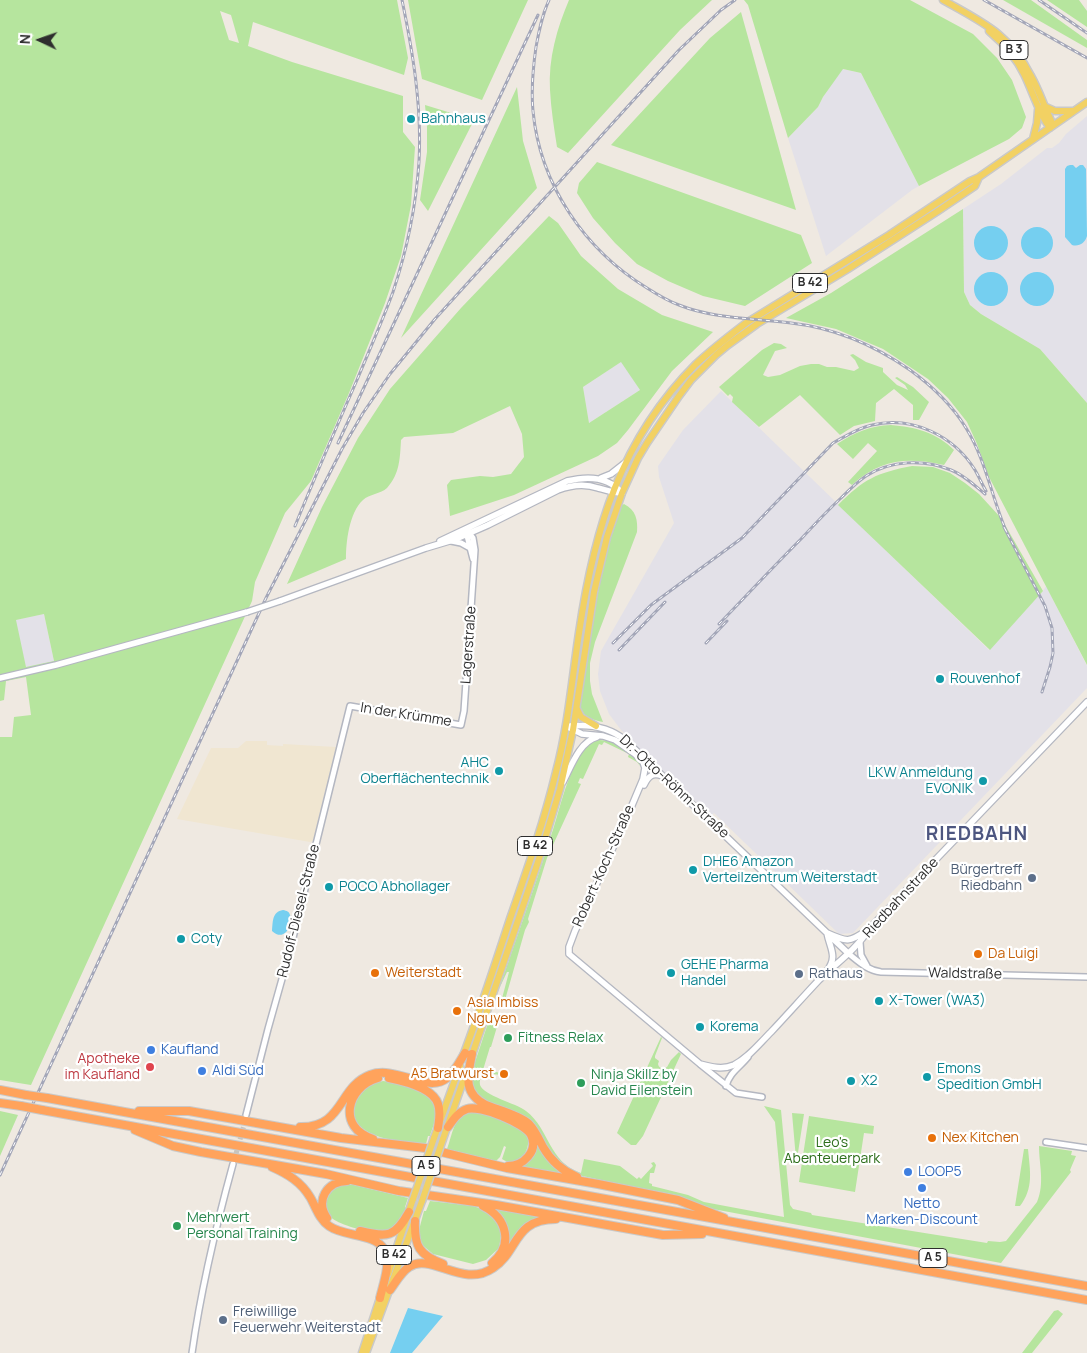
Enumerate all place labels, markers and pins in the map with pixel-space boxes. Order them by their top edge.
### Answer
place label: Bahnhaus [421,111,486,127]
marker: Bahnhaus [405,113,417,125]
place label: Rouvenhof [950,671,1020,687]
marker: Rouvenhof [934,673,946,685]
place label: AHC Oberflächentechnik [360,755,489,788]
marker: AHC Oberflächentechnik [493,765,505,777]
place label: LKW Anmeldung EVONIK [868,765,973,798]
marker: LKW Anmeldung EVONIK [977,775,989,787]
place label: DHE6 Amazon Verteilzentrum Weiterstadt [703,854,877,886]
place label: Bürgertreff Riedbahn [951,862,1022,894]
marker: DHE6 Amazon Verteilzentrum Weiterstadt [687,864,699,876]
marker: Bürgertreff Riedbahn [1026,872,1038,884]
place label: POCO Abhollager [339,879,450,895]
marker: POCO Abhollager [323,881,335,893]
place label: Coty [191,931,222,947]
marker: Coty [175,933,187,945]
place label: Da Luigi [988,946,1038,962]
marker: Da Luigi [972,948,984,960]
place label: GEHE Pharma Handel [681,957,768,990]
place label: Weiterstadt [385,965,462,981]
place label: Rathaus [809,966,863,982]
marker: Weiterstadt [369,967,381,979]
marker: GEHE Pharma Handel [665,967,677,979]
marker: Rathaus [793,968,805,980]
place label: X-Tower (WA3) [889,993,986,1009]
place label: Asia Imbiss Nguyen [467,995,538,1028]
marker: X-Tower (WA3) [873,995,885,1007]
marker: Asia Imbiss Nguyen [451,1005,463,1017]
place label: Korema [710,1019,759,1035]
marker: Korema [694,1021,706,1033]
place label: Fitness Relax [518,1030,603,1046]
marker: Fitness Relax [502,1032,514,1044]
place label: Kaufland [161,1042,218,1058]
marker: Kaufland [145,1044,157,1056]
place label: Apotheke im Kaufland [65,1051,140,1084]
marker: Apotheke im Kaufland [144,1061,156,1073]
place label: Emons Spedition GmbH [937,1061,1042,1094]
place label: Aldi Süd [212,1063,264,1079]
marker: Aldi Süd [196,1065,208,1077]
place label: A5 Bratwurst [411,1066,494,1082]
place label: Ninja Skillz by David Eilenstein [591,1067,693,1100]
marker: A5 Bratwurst [498,1068,510,1080]
marker: Emons Spedition GmbH [921,1071,933,1083]
place label: X2 [861,1073,877,1089]
marker: X2 [845,1075,857,1087]
marker: Ninja Skillz by David Eilenstein [575,1077,587,1089]
place label: Nex Kitchen [942,1130,1019,1146]
marker: Nex Kitchen [926,1132,938,1144]
place label: LOOP5 [918,1164,962,1180]
marker: LOOP5 [902,1166,914,1178]
marker: Netto Marken-Discount [916,1182,928,1194]
place label: Netto Marken-Discount [866,1196,978,1228]
place label: Mehrwert Personal Training [187,1210,298,1242]
marker: Mehrwert Personal Training [171,1220,183,1232]
place label: Freiwillige Feuerwehr Weiterstadt [233,1304,381,1336]
marker: Freiwillige Feuerwehr Weiterstadt [217,1314,229,1326]

